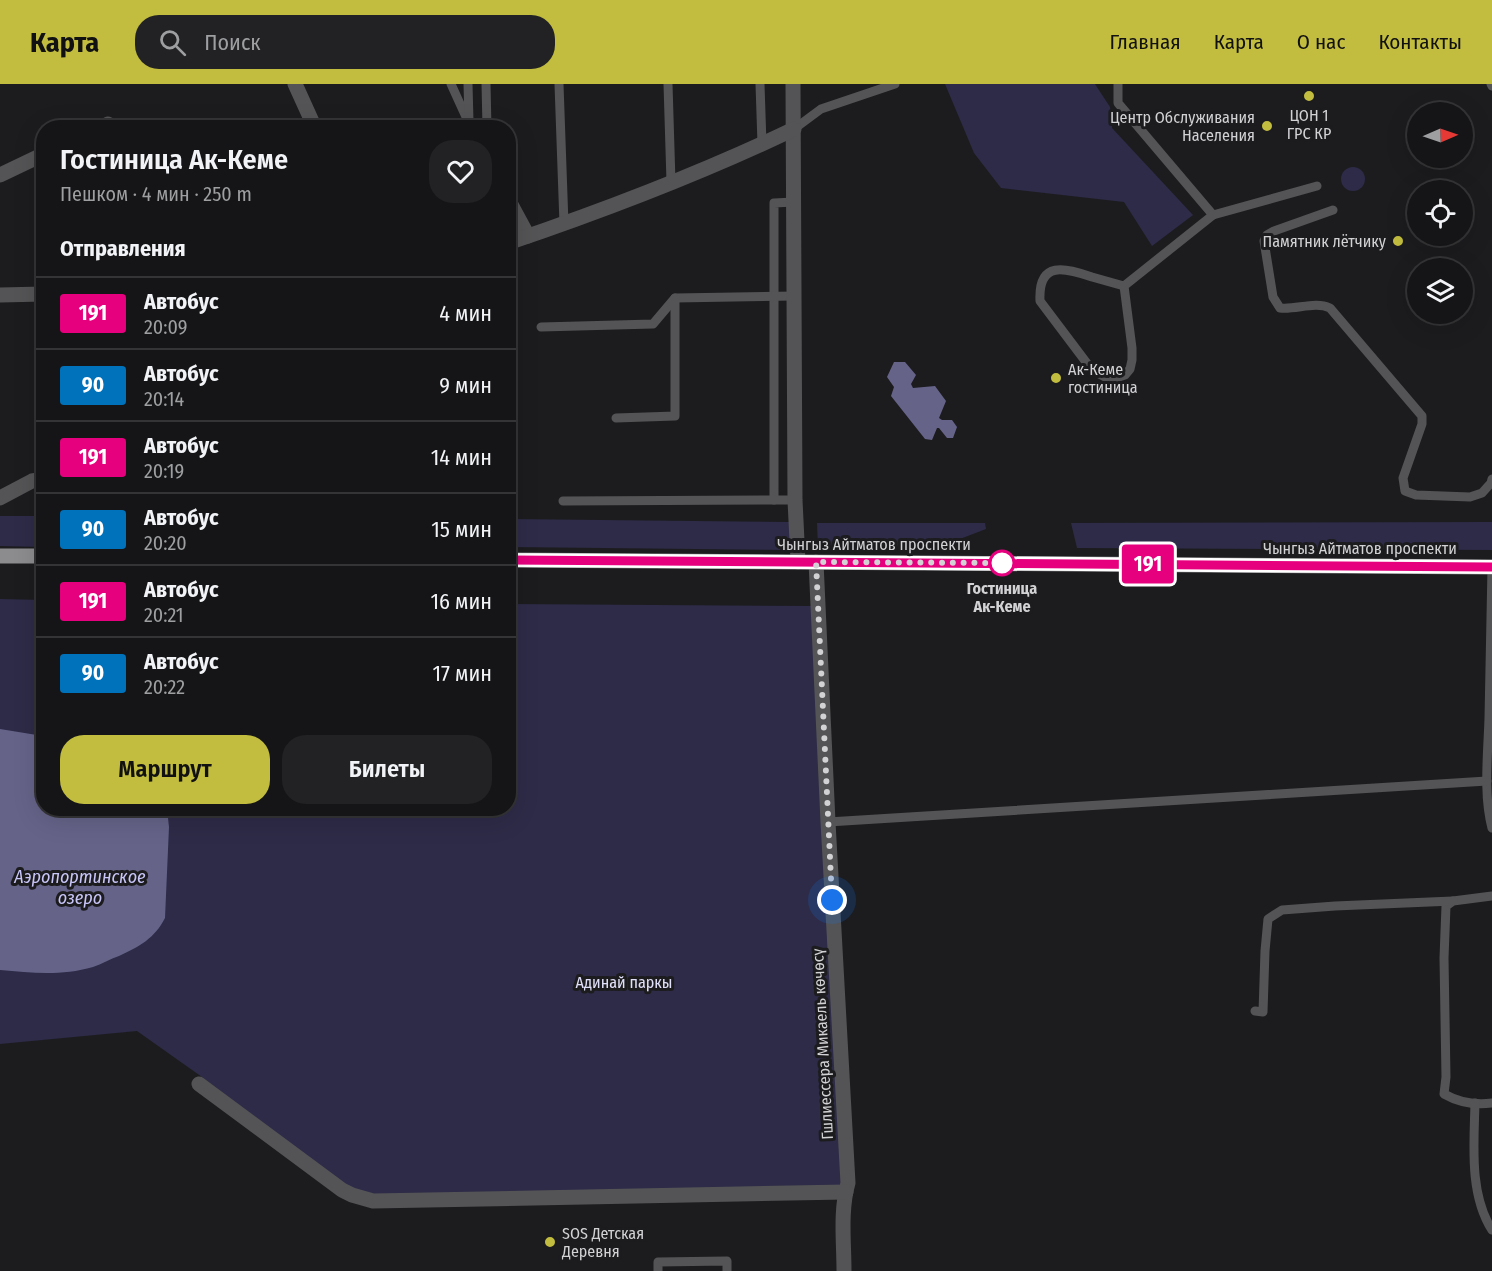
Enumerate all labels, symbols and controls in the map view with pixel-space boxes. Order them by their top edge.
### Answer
search box [135,15,555,69]
text: Карта [30,26,99,59]
icon: search [156,26,189,59]
text: Поиск [204,29,261,56]
text: Главная [1110,29,1181,55]
text: Карта [1214,29,1264,55]
text: О нас [1297,29,1345,55]
text: Контакты [1378,29,1462,55]
marker: ЦОН 1 ГРС КР [1302,89,1316,103]
north arrow [1407,102,1473,168]
map controls [1407,102,1473,324]
place label: ЦОН 1 ГРС КР [1287,106,1331,143]
place label: Центр Обслуживания Населения [1110,108,1255,145]
marker: Центр Обслуживания Населения [1260,119,1274,133]
button: heart [429,140,492,203]
text: Гостиница Ак-Кеме [60,143,288,176]
button: locate [1407,180,1473,246]
text: Пешком · 4 мин · 250 m [60,182,252,206]
place label: Памятник лётчику [1263,232,1387,251]
marker: Памятник лётчику [1391,234,1405,248]
text: Отправления [60,235,186,262]
button: layers [1407,258,1473,324]
text: Автобус [144,288,219,315]
text: 191 [79,300,107,326]
text: 4 мин [439,300,492,327]
text: 20:09 [144,315,187,339]
text: Автобус [144,360,219,387]
place label: Ак-Кеме гостиница [1068,360,1138,397]
marker: Ак-Кеме гостиница [1049,371,1063,385]
text: 90 [82,372,104,398]
text: 9 мин [439,372,492,399]
text: 20:14 [144,387,184,411]
text: Автобус [144,432,219,459]
text: 191 [79,444,107,470]
text: 14 мин [431,444,492,471]
text: 20:19 [144,459,184,483]
text: Автобус [144,504,219,531]
text: 90 [82,516,104,542]
text: 15 мин [431,516,492,543]
text: 20:20 [144,531,187,555]
street label: Чынгыз Айтматов проспекти [777,535,971,554]
street label: Чынгыз Айтматов проспекти [1263,539,1457,558]
line badge: 191 [1114,544,1182,584]
marker: Гостиница Ак-Кеме [989,550,1015,576]
text: 191 [1134,551,1162,577]
text: Автобус [144,576,219,603]
place label: Гостиница Ак-Кеме [967,579,1037,616]
text: 191 [79,588,107,614]
text: 16 мин [430,588,492,615]
text: 20:21 [144,603,184,627]
text: Автобус [144,648,219,675]
text: 90 [82,660,104,686]
text: 17 мин [432,660,492,687]
text: 20:22 [144,675,185,699]
button: Маршрут [60,735,270,804]
button: Билеты [282,735,492,804]
water label: Аэропортинское озеро [13,866,146,909]
your location [817,885,847,915]
street label: Гшлиессера Микаель көчөсү [808,948,837,1140]
park label: Адинай паркы [576,973,672,992]
place label: SOS Детская Деревня [561,1224,644,1261]
marker: SOS Детская Деревня [543,1235,557,1249]

